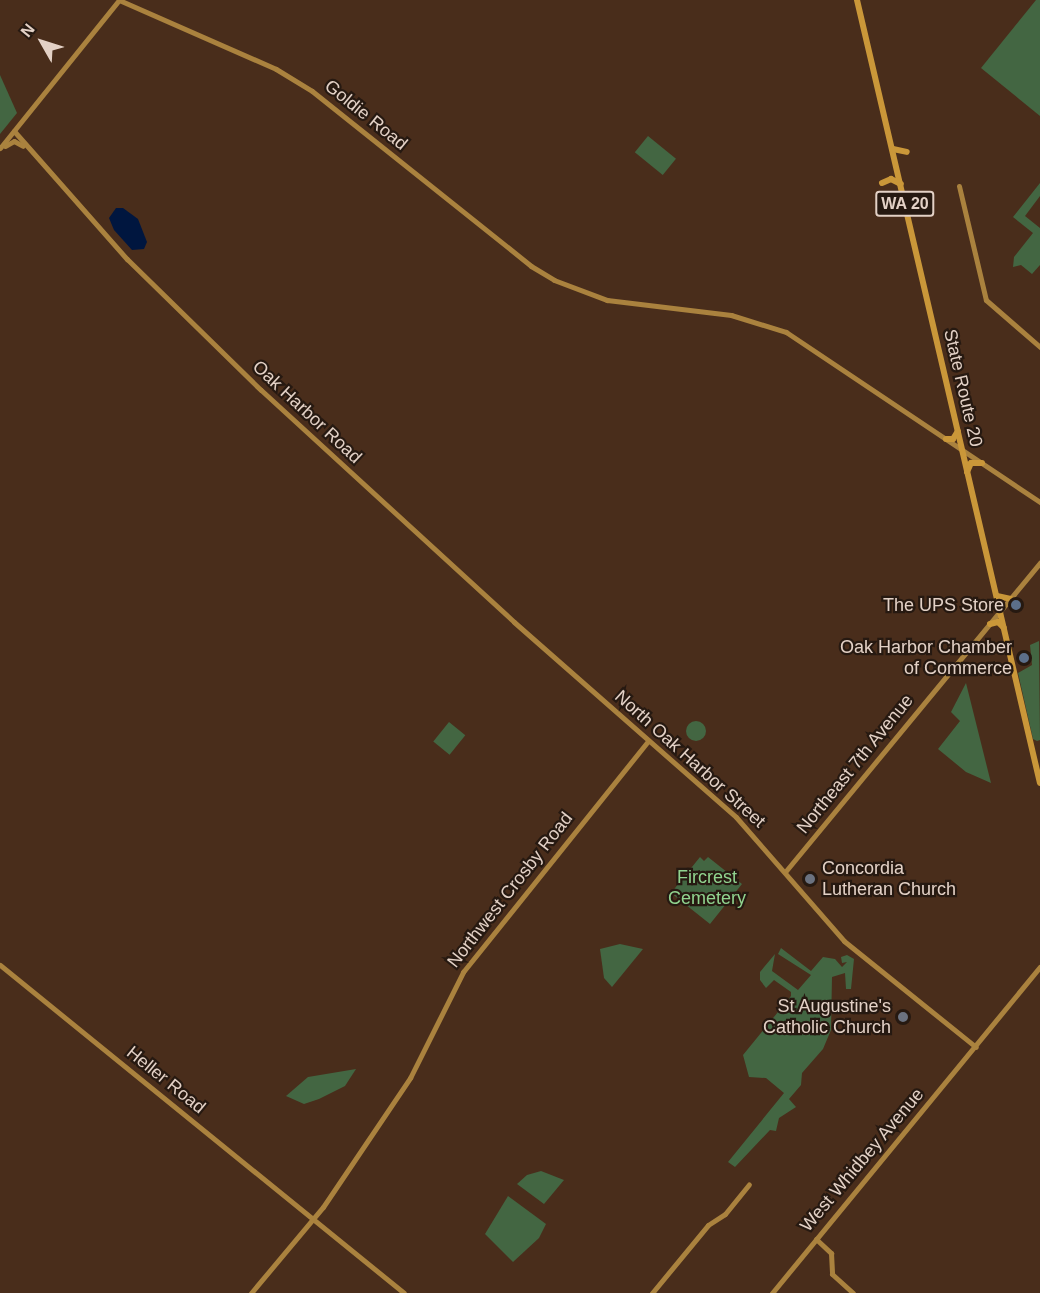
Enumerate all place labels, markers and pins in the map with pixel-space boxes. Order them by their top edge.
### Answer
place label: The UPS Store [883,594,1004,616]
marker: The UPS Store [1009,598,1023,612]
place label: Oak Harbor Chamber of Commerce [840,637,1012,680]
marker: Oak Harbor Chamber of Commerce [1017,651,1031,665]
place label: Concordia Lutheran Church [822,858,956,900]
marker: Concordia Lutheran Church [803,872,817,886]
place label: St Augustine's Catholic Church [763,996,891,1038]
marker: St Augustine's Catholic Church [896,1010,910,1024]

